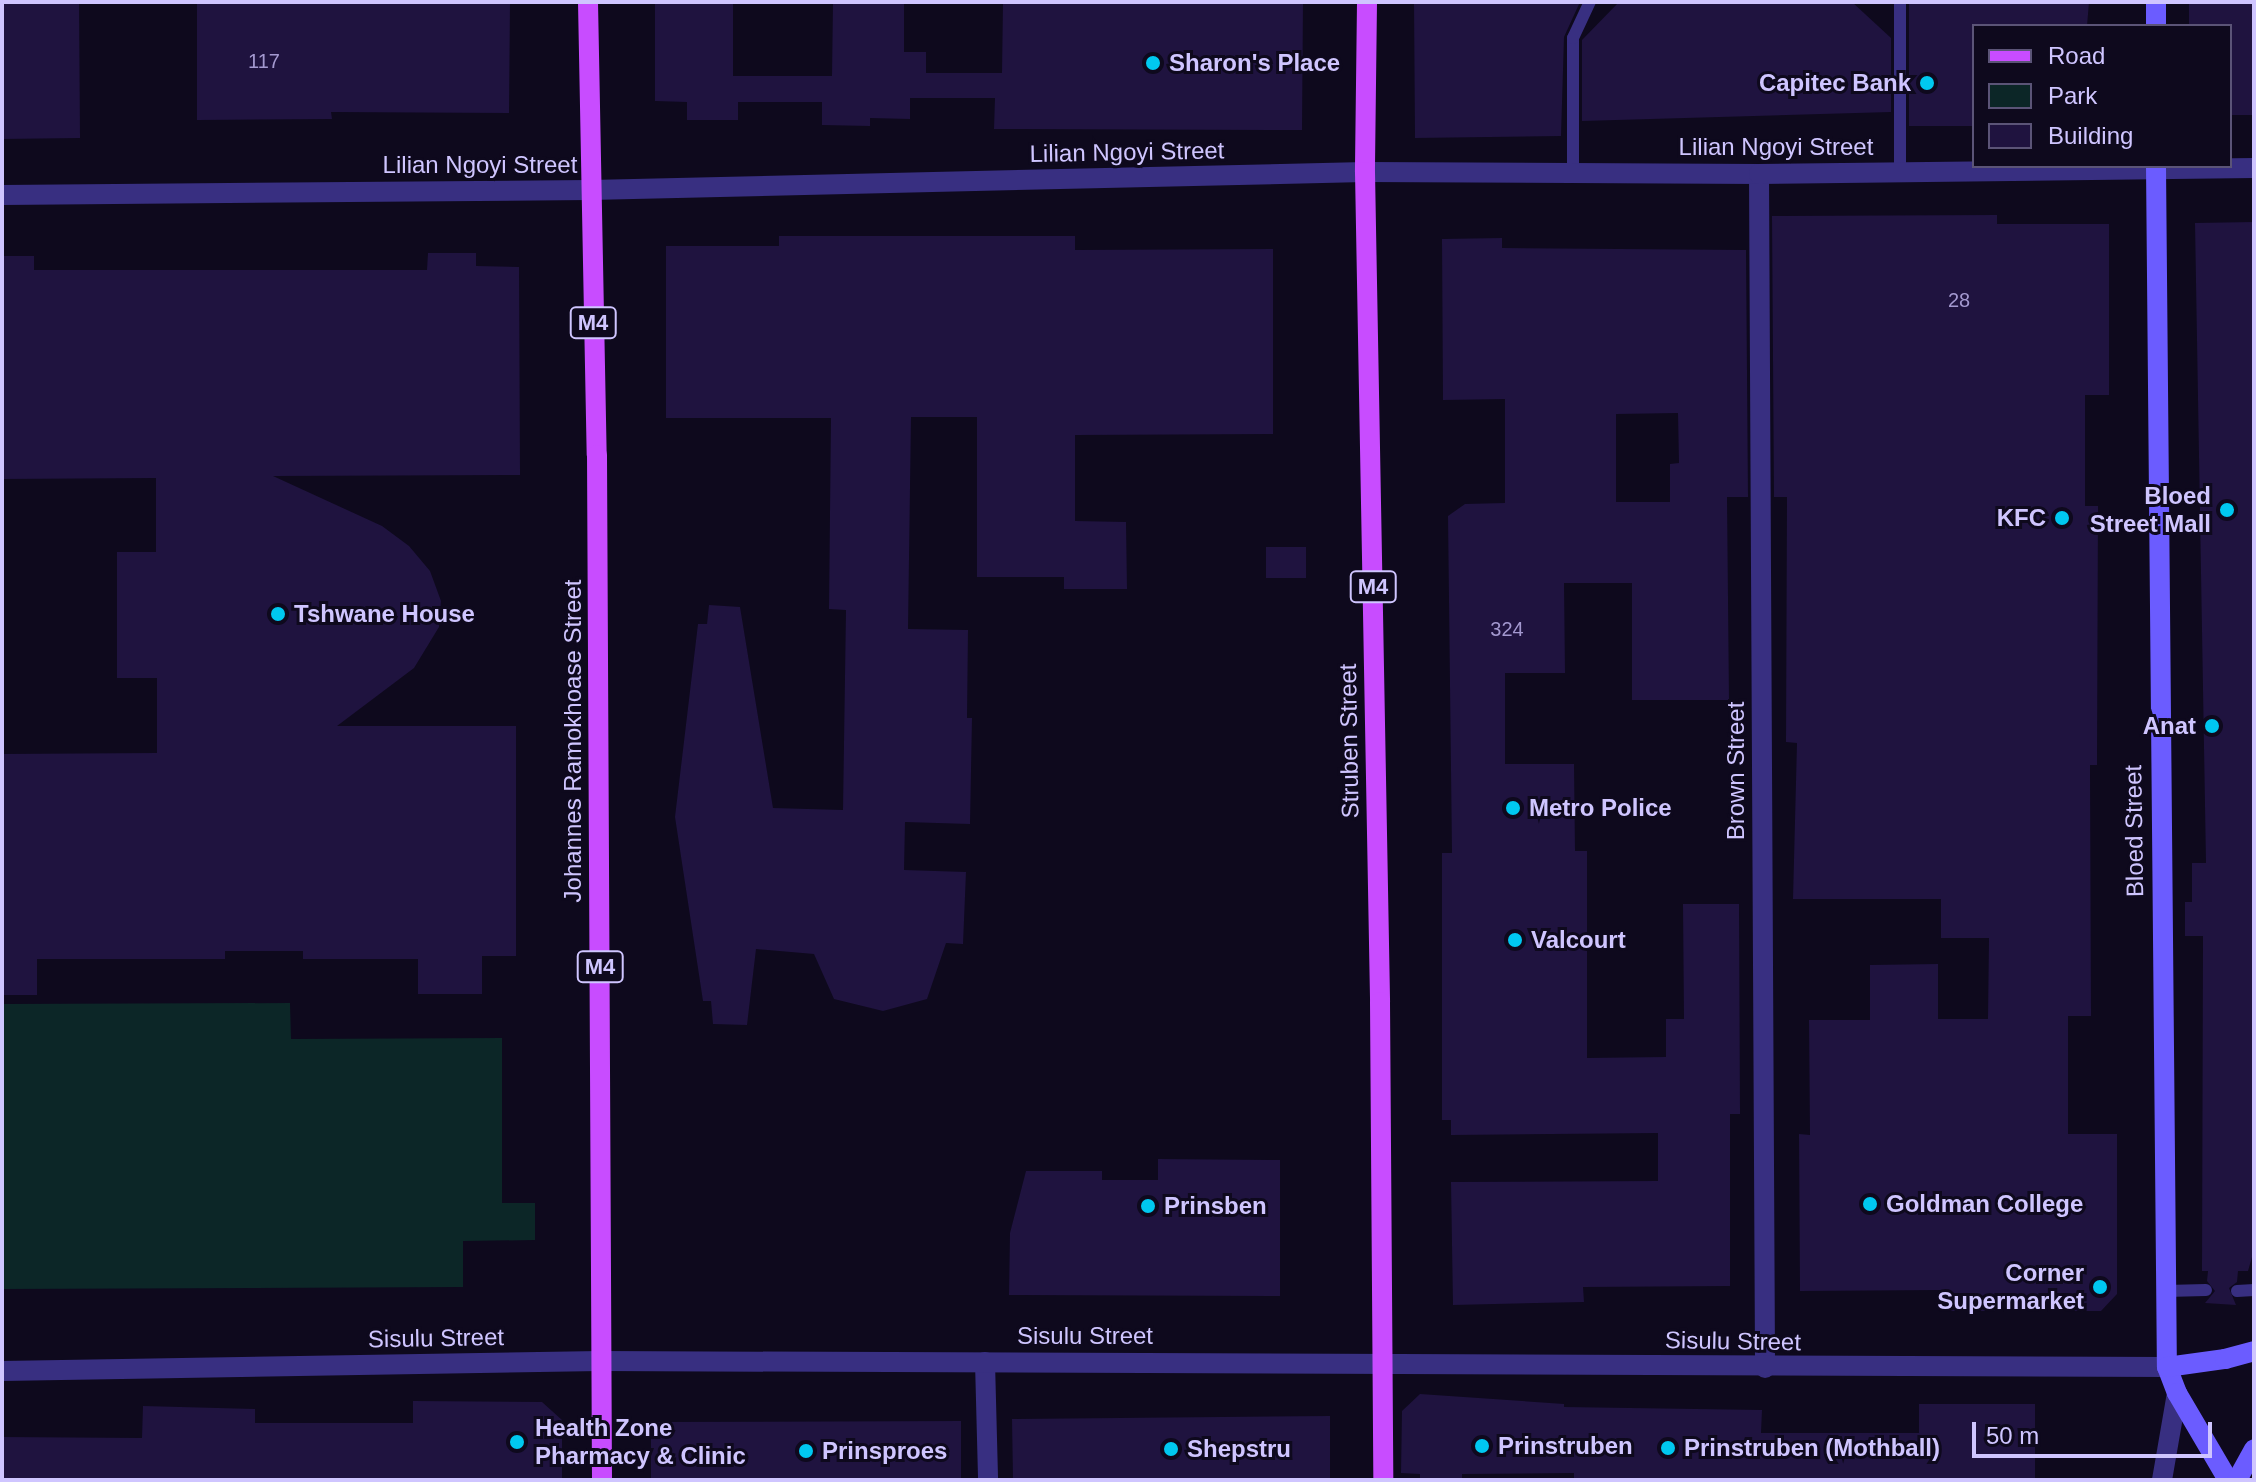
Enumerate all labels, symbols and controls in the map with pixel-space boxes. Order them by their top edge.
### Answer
legend [1972,24,2232,168]
text: Road [2048,42,2105,69]
house number: 117 [248,49,280,73]
place label: Sharon's Place [1169,49,1340,77]
marker: Sharon's Place [1144,54,1162,72]
place label: Capitec Bank [1759,69,1911,97]
marker: Capitec Bank [1918,74,1936,92]
text: Park [2048,82,2097,109]
text: Building [2048,122,2133,149]
street label: Lilian Ngoyi Street [1679,133,1873,161]
street label: Lilian Ngoyi Street [1029,136,1225,168]
street label: Lilian Ngoyi Street [383,151,577,179]
house number: 28 [1948,288,1970,312]
road number: M4 [569,305,617,341]
place label: Bloed Street Mall [2090,482,2211,538]
marker: Bloed Street Mall [2218,501,2236,519]
place label: KFC [1997,504,2046,532]
marker: KFC [2053,509,2071,527]
road number: M4 [1349,569,1397,605]
street label: Johannes Ramokhoase Street [559,580,587,902]
place label: Tshwane House [294,600,475,628]
marker: Tshwane House [269,605,287,623]
house number: 324 [1490,617,1524,641]
street label: Struben Street [1333,663,1365,819]
street label: Brown Street [1722,702,1750,840]
place label: Anat [2143,712,2196,740]
marker: Anat [2203,717,2221,735]
street label: Bloed Street [2118,765,2150,897]
place label: Metro Police [1529,794,1672,822]
marker: Metro Police [1504,799,1522,817]
place label: Valcourt [1531,926,1626,954]
marker: Valcourt [1506,931,1524,949]
road number: M4 [576,949,624,985]
place label: Goldman College [1886,1190,2083,1218]
place label: Prinsben [1164,1192,1267,1220]
marker: Goldman College [1861,1195,1879,1213]
marker: Prinsben [1139,1197,1157,1215]
place label: Corner Supermarket [1937,1259,2084,1315]
marker: Corner Supermarket [2091,1278,2109,1296]
street label: Sisulu Street [368,1322,504,1354]
street label: Sisulu Street [1017,1322,1153,1350]
street label: Sisulu Street [1665,1325,1801,1357]
scale bar [1976,1406,2216,1456]
place label: Health Zone Pharmacy & Clinic [535,1414,746,1470]
text: 50 m [1986,1422,2039,1449]
marker: Health Zone Pharmacy & Clinic [506,1431,528,1453]
place label: Prinstruben [1498,1432,1633,1460]
place label: Prinstruben (Mothball) [1684,1434,1940,1462]
place label: Shepstru [1187,1435,1291,1463]
place label: Prinsproes [822,1437,947,1465]
marker: Prinstruben [1473,1437,1491,1455]
marker: Prinstruben (Mothball) [1659,1439,1677,1457]
marker: Shepstru [1162,1440,1180,1458]
marker: Prinsproes [797,1442,815,1460]

